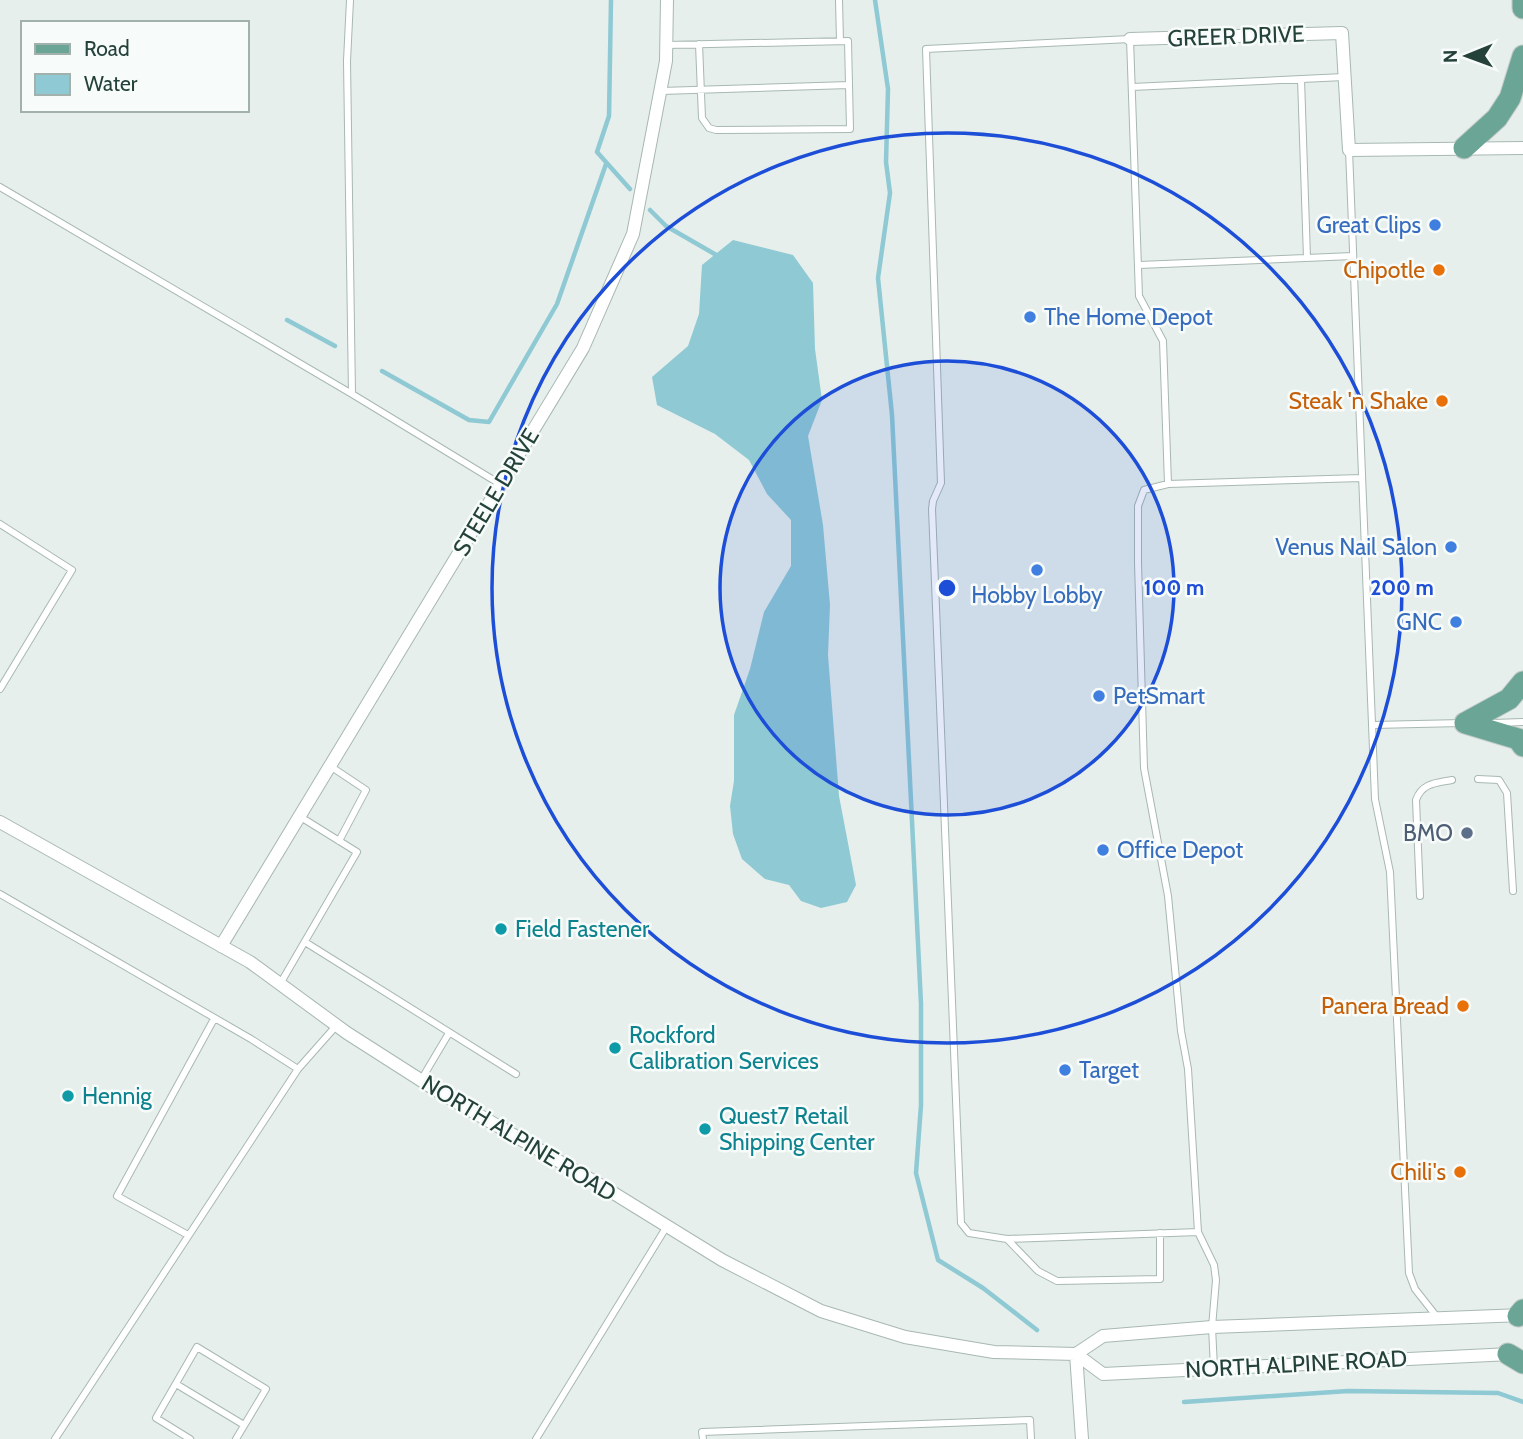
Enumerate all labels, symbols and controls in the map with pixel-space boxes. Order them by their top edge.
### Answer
street label: GREER DRIVE [1167,20,1305,52]
legend [21,21,248,112]
north arrow [1432,21,1502,91]
text: Road [84,36,130,61]
text: N [1439,49,1462,63]
text: Water [84,71,138,96]
place label: Great Clips [1316,211,1421,239]
marker: Great Clips [1427,217,1443,233]
place label: Chipotle [1343,256,1425,284]
marker: Chipotle [1431,262,1447,278]
place label: The Home Depot [1044,303,1213,331]
marker: The Home Depot [1022,309,1038,325]
place label: Steak 'n Shake [1289,387,1428,415]
marker: Steak 'n Shake [1434,393,1450,409]
street label: STEELE DRIVE [447,423,545,561]
place label: Venus Nail Salon [1275,533,1437,561]
marker: Venus Nail Salon [1443,539,1459,555]
marker: Hobby Lobby [1029,562,1045,578]
text: 100 m [1144,575,1204,600]
text: 200 m [1370,575,1434,600]
centre of rings [935,576,959,600]
place label: Hobby Lobby [971,581,1103,609]
place label: GNC [1396,608,1442,636]
marker: GNC [1448,614,1464,630]
place label: PetSmart [1113,682,1205,710]
marker: PetSmart [1091,688,1107,704]
place label: BMO [1403,819,1453,847]
marker: BMO [1459,825,1475,841]
place label: Office Depot [1117,836,1244,864]
marker: Office Depot [1095,842,1111,858]
place label: Field Fastener [515,915,650,943]
marker: Field Fastener [493,921,509,937]
place label: Panera Bread [1321,992,1449,1020]
marker: Panera Bread [1455,998,1471,1014]
place label: Rockford Calibration Services [629,1021,819,1075]
marker: Rockford Calibration Services [607,1040,623,1056]
place label: Target [1079,1056,1139,1084]
marker: Target [1057,1062,1073,1078]
street label: NORTH ALPINE ROAD [417,1069,621,1207]
place label: Hennig [82,1082,152,1110]
marker: Hennig [60,1088,76,1104]
place label: Quest7 Retail Shipping Center [719,1102,875,1156]
marker: Quest7 Retail Shipping Center [697,1121,713,1137]
place label: Chili's [1390,1158,1446,1186]
marker: Chili's [1452,1164,1468,1180]
street label: NORTH ALPINE ROAD [1184,1344,1408,1384]

